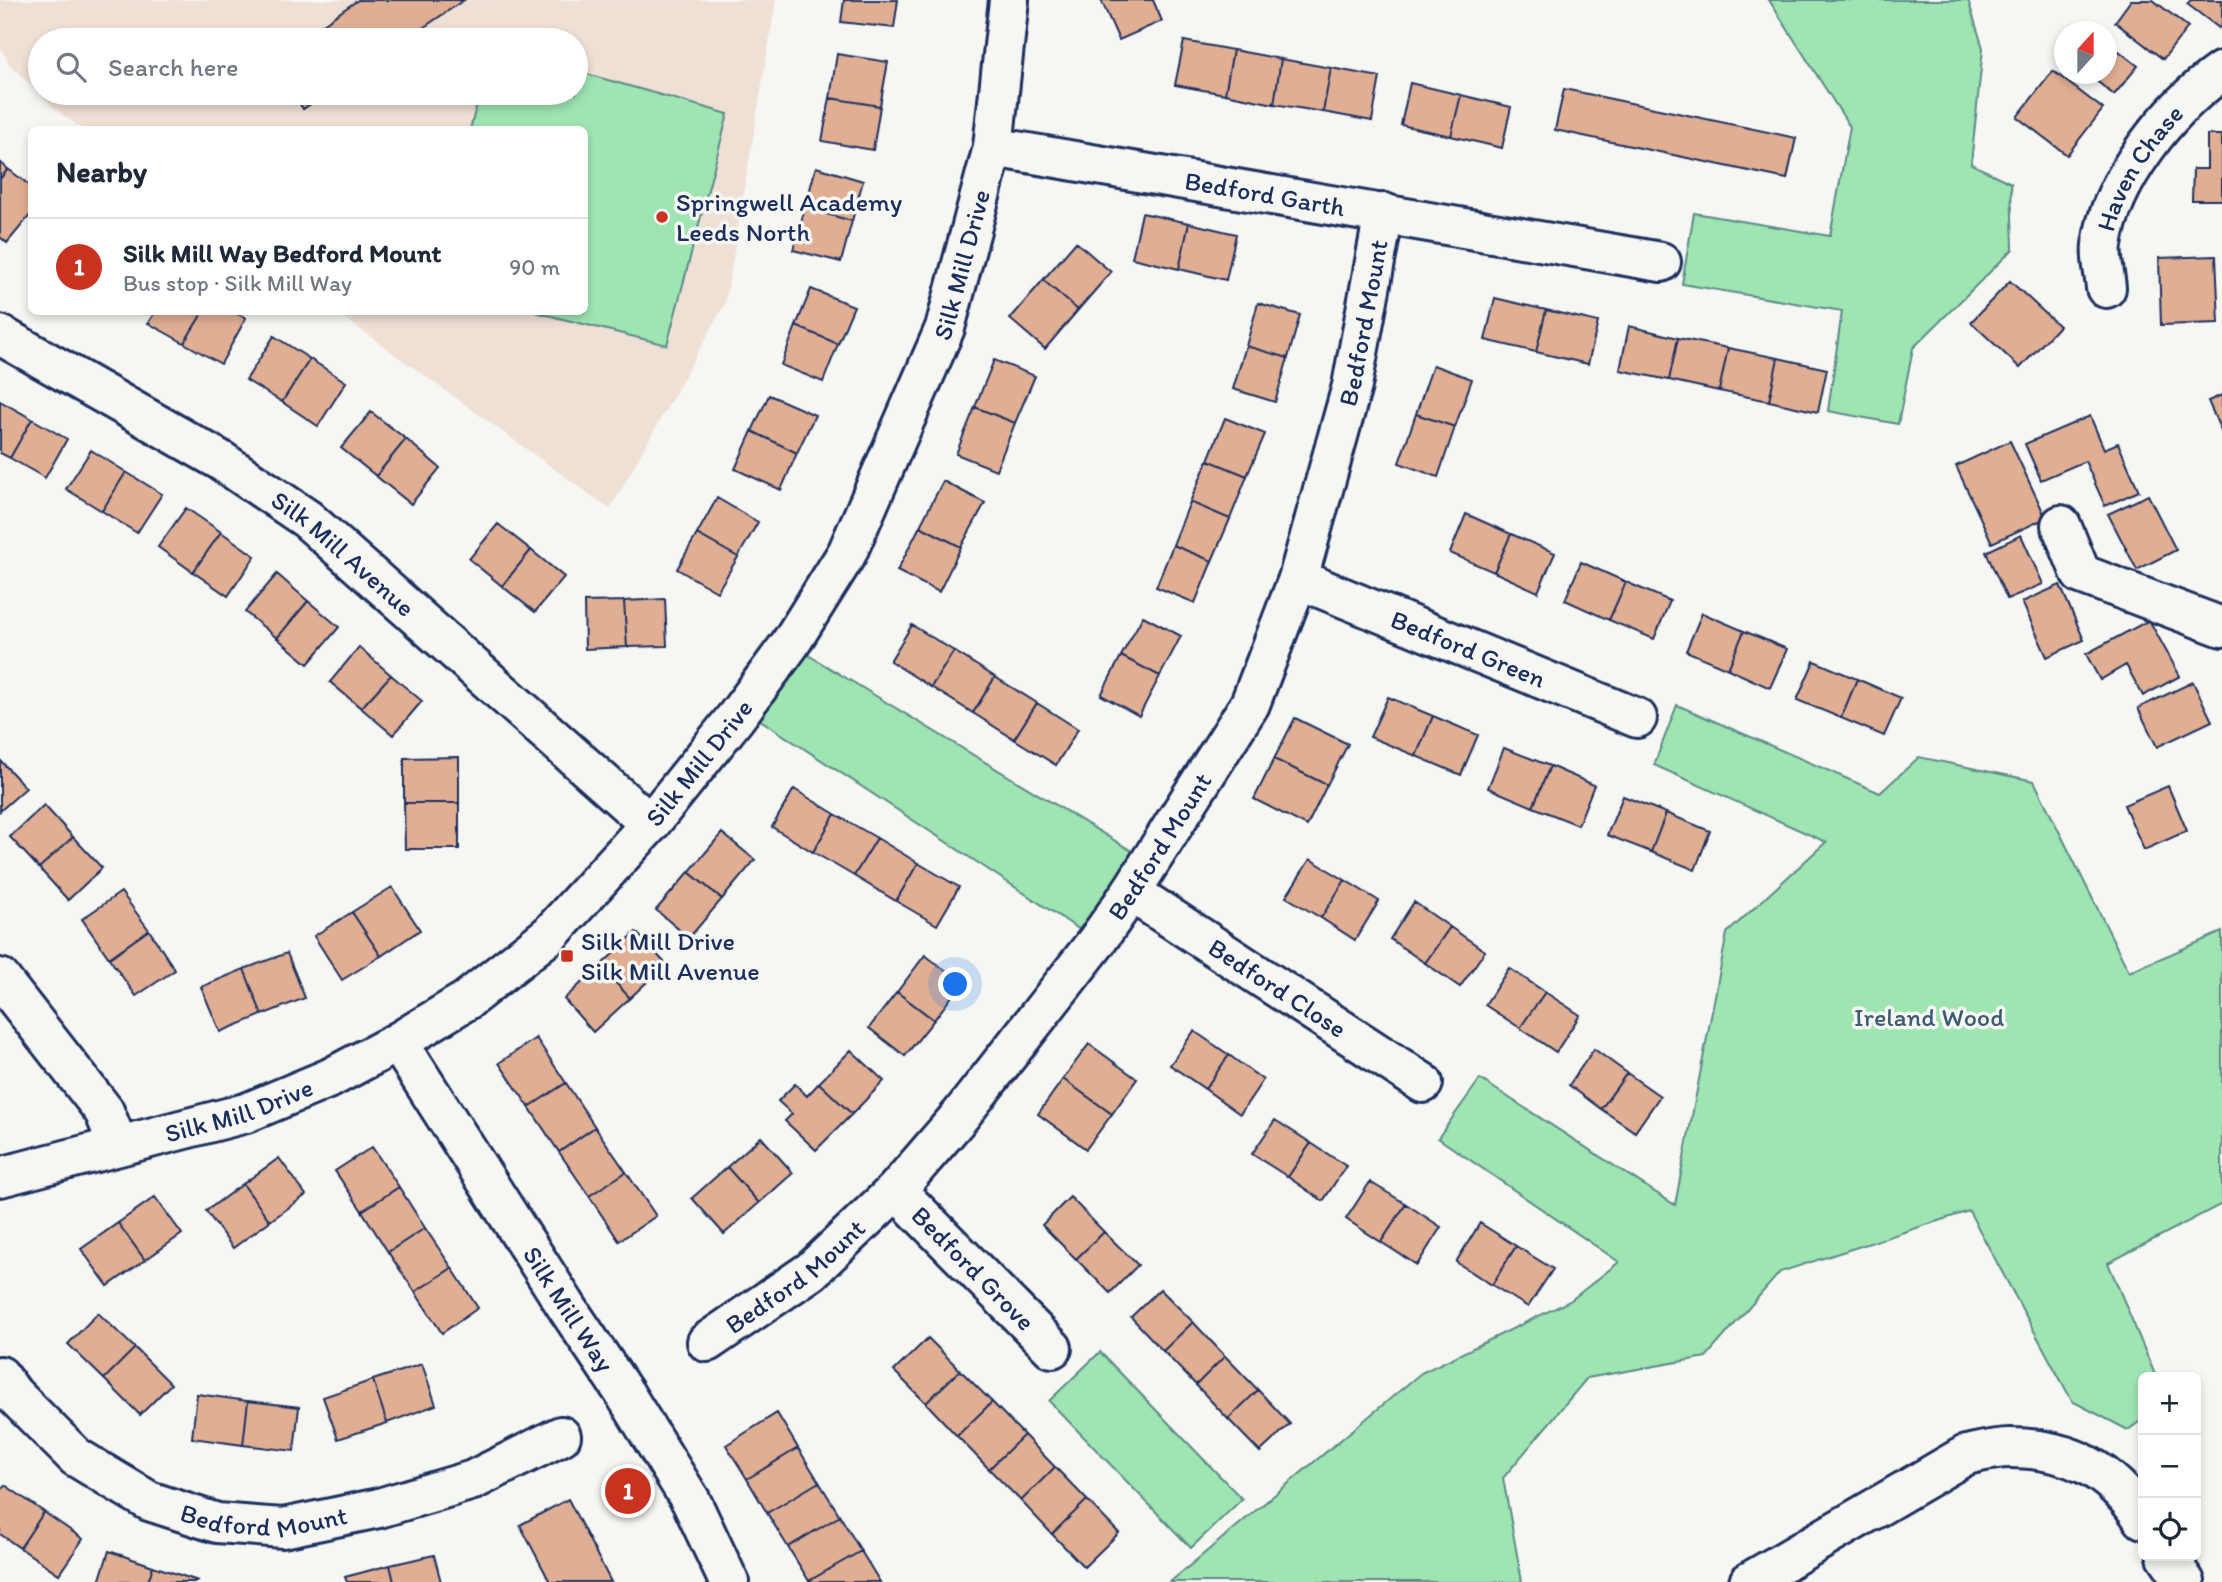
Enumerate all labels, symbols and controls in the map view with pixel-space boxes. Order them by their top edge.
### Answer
north arrow [2054,21,2117,84]
search box [28,28,588,105]
icon: search [52,48,90,86]
text: Search here [108,51,238,83]
street label: Haven Chase [2089,98,2190,235]
text: Nearby [56,153,147,190]
street label: Bedford Garth [1182,164,1348,223]
place label: Springwell Academy Leeds North [676,186,902,248]
street label: Silk Mill Drive [926,186,997,345]
marker: Springwell Academy Leeds North [654,209,670,225]
text: Silk Mill Way Bedford Mount [123,237,441,269]
street label: Bedford Mount [1331,237,1395,410]
text: 1 [74,253,84,281]
text: 90 m [509,253,560,281]
text: Bus stop · Silk Mill Way [123,269,352,297]
street label: Silk Mill Avenue [265,484,422,623]
street label: Bedford Green [1386,603,1551,695]
street label: Silk Mill Drive [638,693,760,833]
street label: Bedford Mount [1100,766,1219,926]
place label: Silk Mill Drive Silk Mill Avenue [581,925,760,987]
street label: Bedford Close [1202,931,1353,1045]
marker: Silk Mill Drive Silk Mill Avenue [559,948,575,964]
your location [938,967,972,1001]
park label: Ireland Wood [1854,1001,2004,1033]
street label: Silk Mill Drive [161,1071,318,1149]
street label: Bedford Grove [905,1199,1042,1337]
street label: Bedford Mount [719,1212,872,1341]
street label: Silk Mill Way [516,1240,622,1378]
map controls [2138,1372,2201,1561]
button: + [2138,1372,2201,1435]
button: − [2138,1435,2201,1498]
pin: 1 [605,1465,651,1517]
street label: Bedford Mount [176,1496,350,1545]
button: locate [2138,1498,2201,1561]

